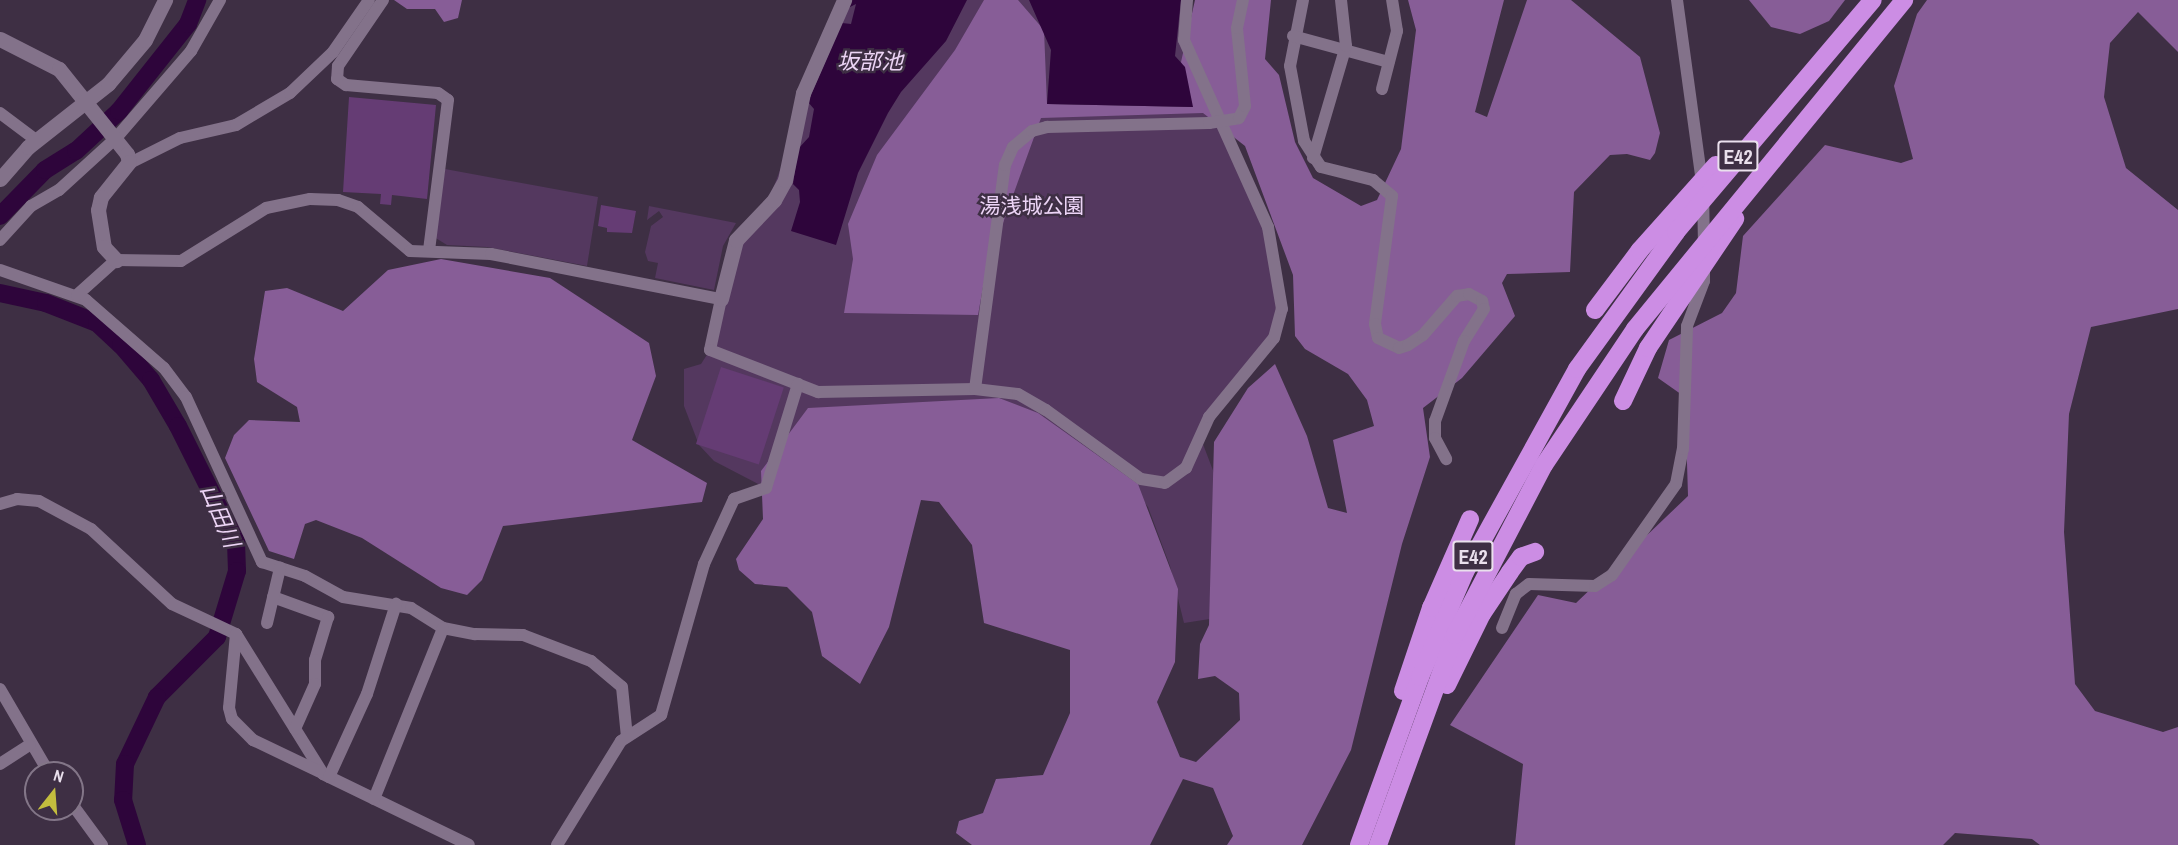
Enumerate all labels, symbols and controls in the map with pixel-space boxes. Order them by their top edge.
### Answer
water label: 坂部池 [837,49,903,75]
road number: E42 [1717,139,1759,173]
park label: 湯浅城公園 [980,193,1084,219]
water label: 山田川 [195,480,245,552]
road number: E42 [1452,539,1494,573]
north arrow [24,761,84,821]
text: N [51,764,66,788]

